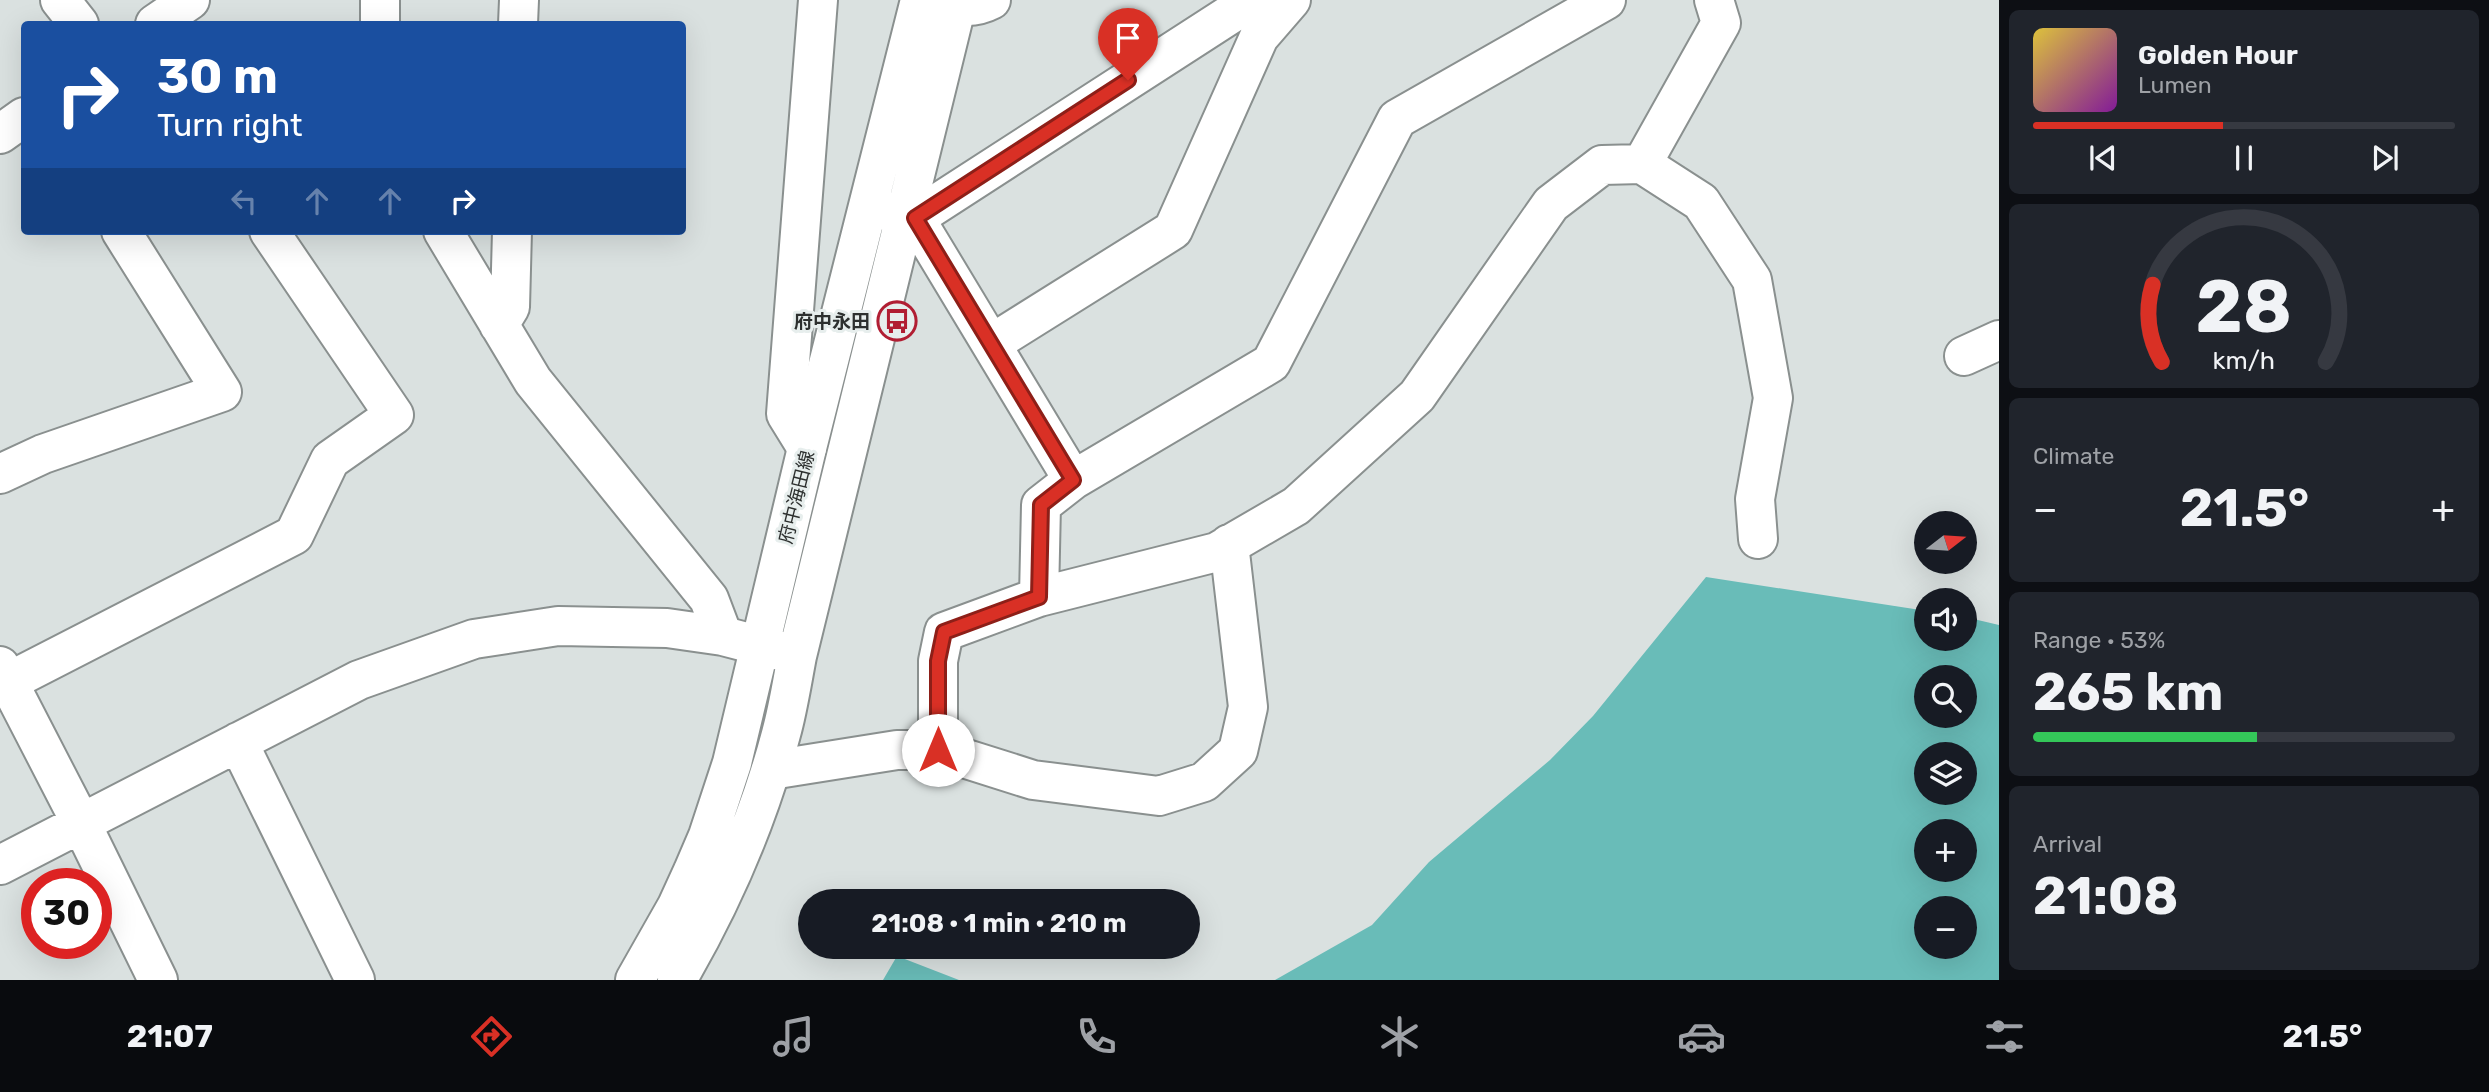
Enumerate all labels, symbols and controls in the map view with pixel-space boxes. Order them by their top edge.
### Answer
pin [1098,8,1158,80]
icon: arrive [1109,19,1147,57]
text: Golden Hour [2138,40,2298,71]
text: 30 m [157,47,278,105]
icon: right [42,49,133,140]
text: Lumen [2138,71,2212,99]
text: Turn right [157,106,302,144]
icon: previous [2084,139,2122,177]
icon: pause [2225,139,2263,177]
icon: next [2366,139,2404,177]
icon: left [225,182,263,220]
icon: ahead [298,182,336,220]
icon: ahead [371,182,409,220]
icon: right [444,182,482,220]
text: 28 [2196,264,2292,350]
bus stop icon: 府中永田 [876,300,918,342]
place label: 府中永田 [794,310,870,333]
text: km/h [2213,346,2275,375]
text: Climate [2033,442,2114,470]
street label: 府中海田線 [774,448,819,546]
text: 21.5° [2180,477,2309,539]
text: − [2033,486,2058,532]
text: + [2431,486,2455,532]
north arrow [1914,511,1978,574]
map controls [1914,511,1977,959]
button: sound [1914,588,1977,651]
text: Range · 53% [2033,626,2165,654]
text: 265 km [2033,661,2223,723]
button: search [1914,665,1977,728]
position arrow [901,713,975,787]
button: layers [1914,742,1977,805]
button: + [1914,819,1977,882]
text: Arrival [2033,830,2102,858]
text: 21:08 [2033,865,2178,927]
speed limit sign: 30 [21,868,112,959]
button: − [1914,896,1977,959]
text: 21:08 · 1 min · 210 m [871,908,1127,939]
icon: directions [467,1012,516,1061]
icon: music [769,1012,818,1061]
icon: phone [1072,1012,1121,1061]
icon: climate [1375,1012,1424,1061]
icon: car [1677,1012,1726,1061]
icon: filters [1980,1012,2029,1061]
text: 21:07 [127,1017,213,1055]
text: 21.5° [2282,1017,2362,1055]

